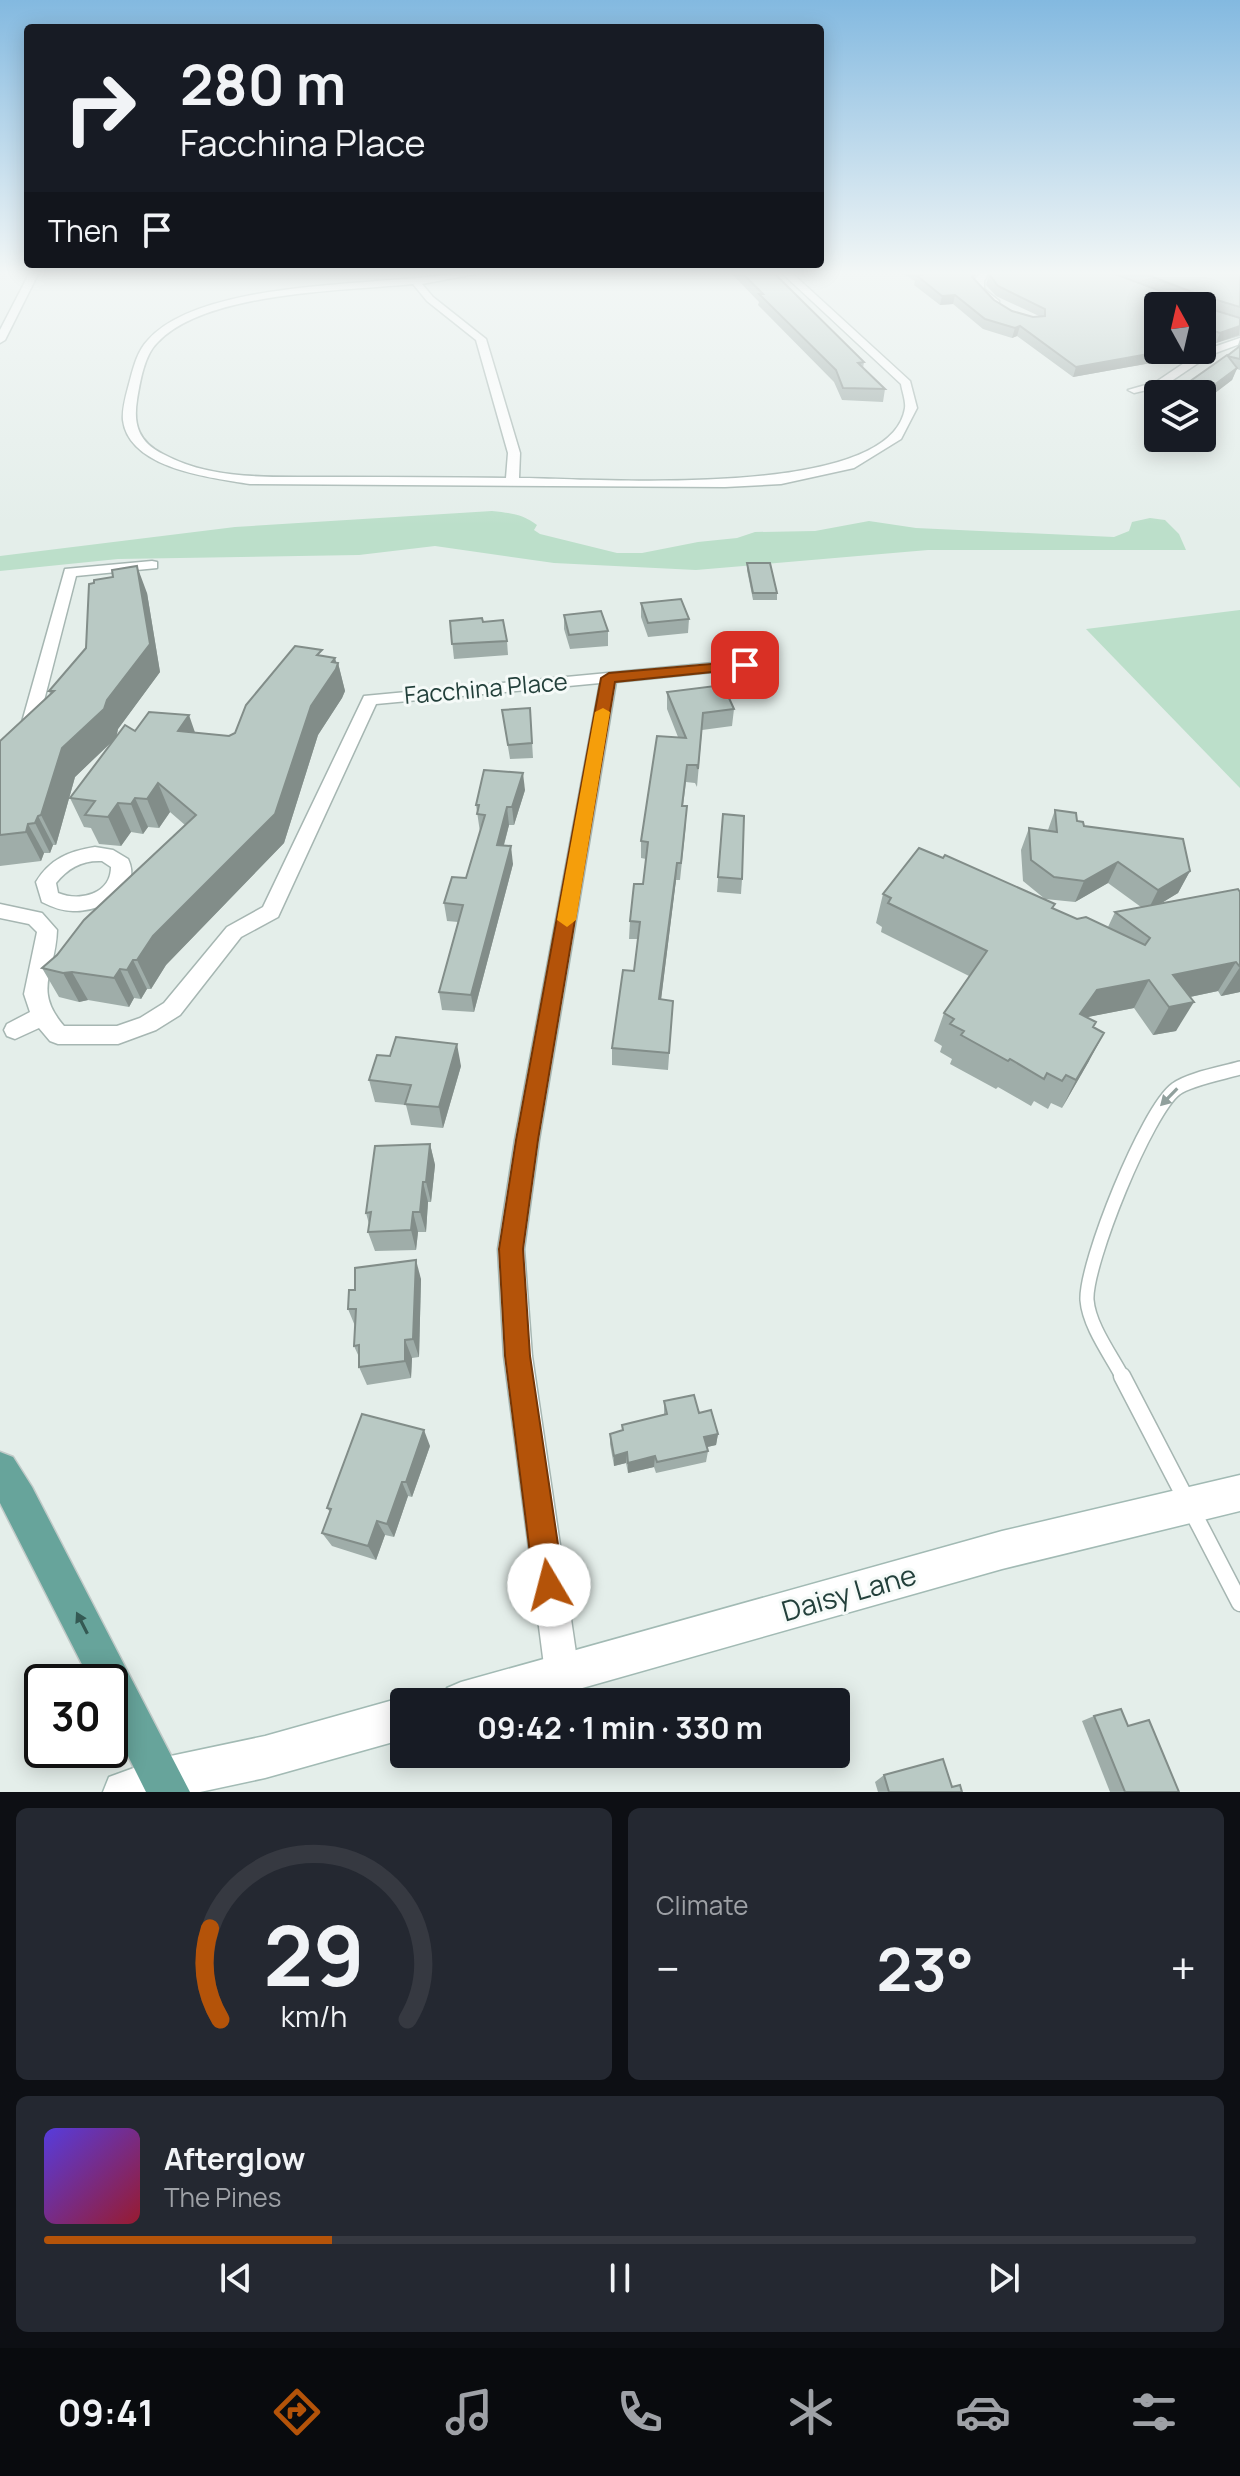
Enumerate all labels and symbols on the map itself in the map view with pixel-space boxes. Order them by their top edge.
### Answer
north arrow [1144,292,1216,364]
pin [711,631,779,699]
street label: Facchina Place [403,664,569,711]
one-way arrow [1161,1087,1179,1106]
position arrow [507,1543,591,1627]
street label: Daisy Lane [777,1555,920,1629]
one-way arrow [75,1612,88,1635]
speed limit sign: 30 [24,1664,128,1768]

